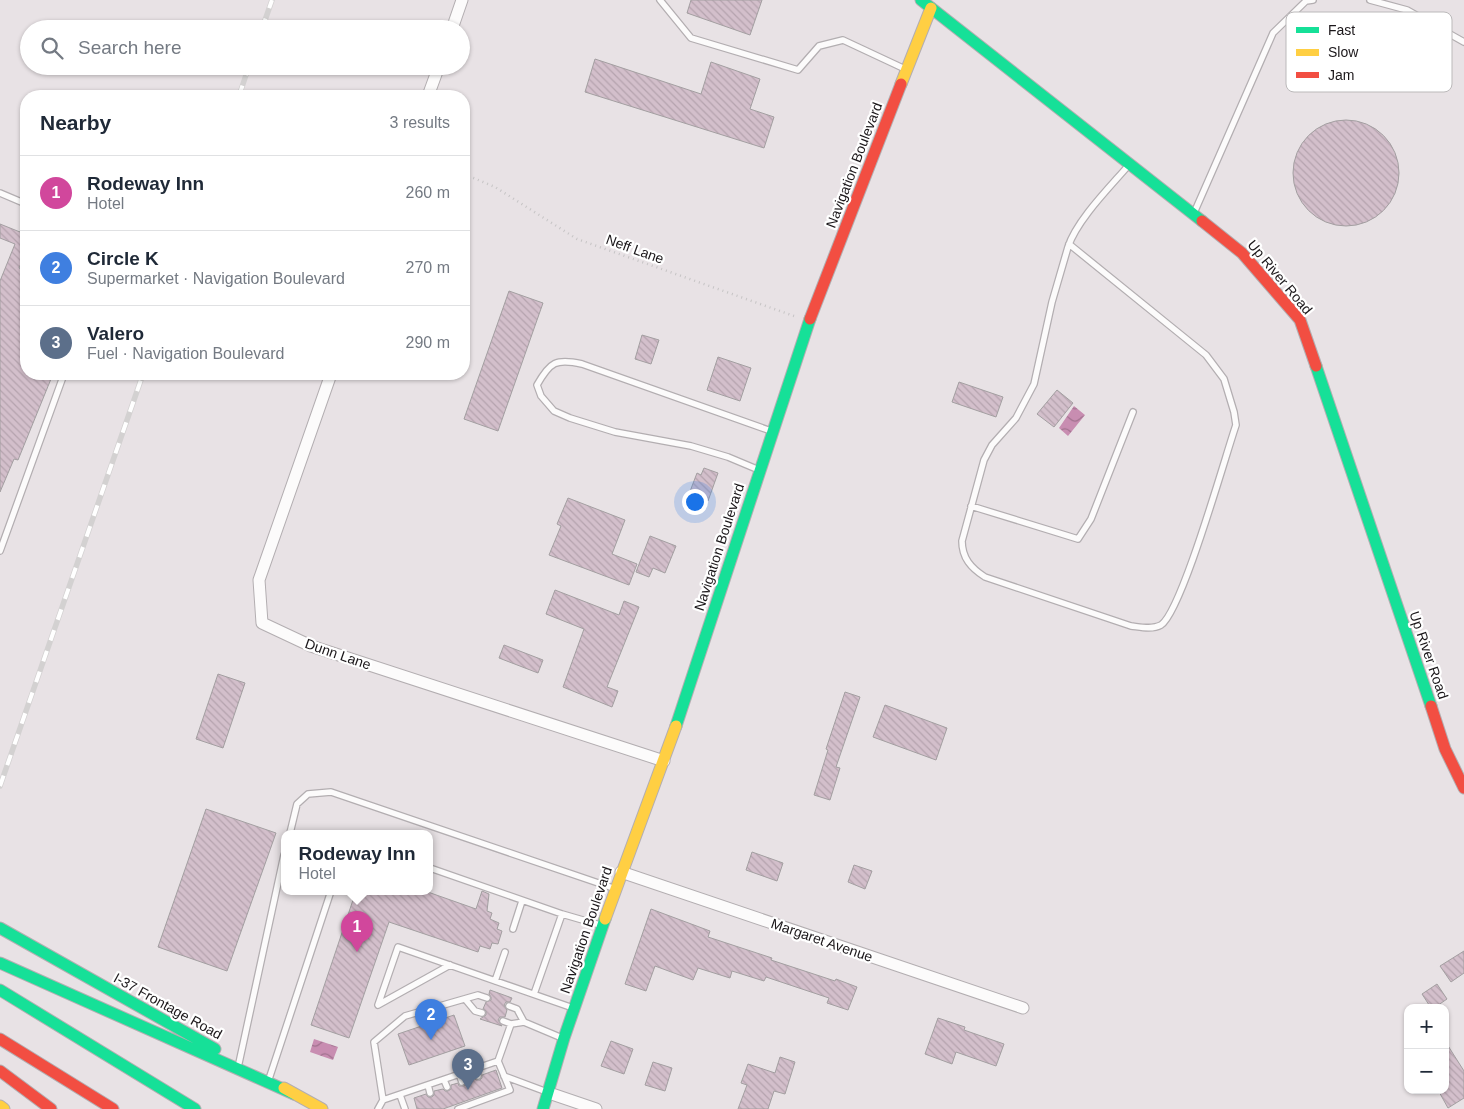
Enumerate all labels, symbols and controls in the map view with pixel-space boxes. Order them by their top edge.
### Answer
legend [1286,12,1452,92]
search box [20,20,470,75]
text: Fast [1328,22,1355,38]
icon: search [38,34,66,62]
text: Search here [78,37,182,58]
text: Slow [1328,44,1359,60]
text: Jam [1328,67,1354,83]
street label: Navigation Boulevard [823,100,885,230]
text: Nearby [40,111,111,134]
text: 3 results [390,114,450,131]
text: Rodeway Inn [87,173,204,194]
text: 1 [52,184,60,201]
text: 260 m [406,184,450,201]
text: Hotel [87,195,124,212]
street label: Neff Lane [604,231,666,267]
street label: Up River Road [1244,237,1316,317]
text: Circle K [87,248,159,269]
text: 2 [52,259,60,276]
text: 270 m [406,259,450,276]
text: Supermarket · Navigation Boulevard [87,270,345,287]
text: Valero [87,323,144,344]
text: 3 [52,334,60,351]
text: 290 m [406,334,450,351]
text: Fuel · Navigation Boulevard [87,345,284,362]
street label: Navigation Boulevard [691,481,747,613]
your location [682,489,708,515]
street label: Up River Road [1406,609,1452,701]
street label: Dunn Lane [303,635,373,673]
popup [281,830,433,895]
text: Rodeway Inn [298,843,416,864]
street label: Navigation Boulevard [557,864,615,996]
text: Hotel [298,865,336,882]
pin: 1 [341,911,373,952]
street label: Margaret Avenue [769,915,875,965]
street label: I-37 Frontage Road [111,970,225,1042]
pin: 2 [415,999,447,1040]
map controls [1404,1004,1449,1094]
button: + [1404,1004,1449,1049]
pin: 3 [452,1049,484,1090]
button: − [1404,1049,1449,1094]

